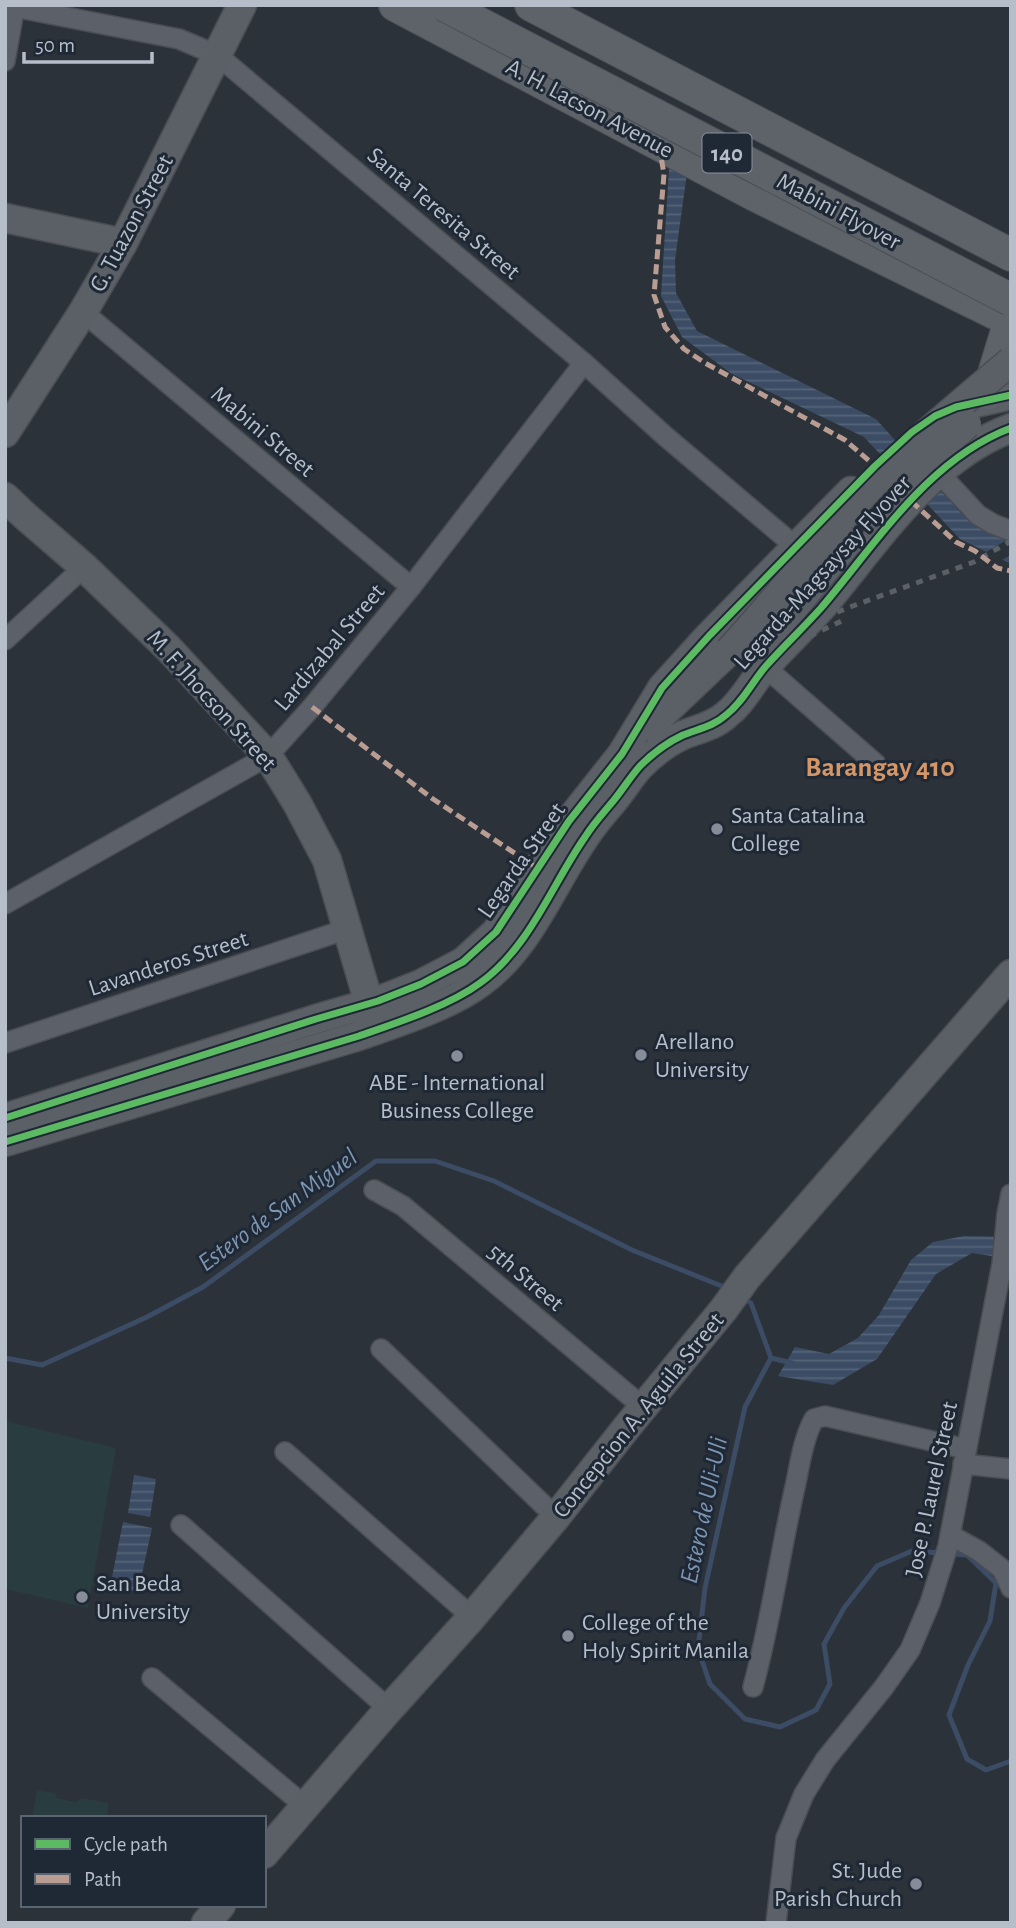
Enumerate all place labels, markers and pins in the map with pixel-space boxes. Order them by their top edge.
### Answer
place label: Santa Catalina College [731,804,865,856]
marker: Santa Catalina College [709,821,725,837]
place label: Arellano University [655,1030,749,1082]
marker: Arellano University [633,1047,649,1063]
marker: ABE - International Business College [449,1048,465,1064]
place label: ABE - International Business College [369,1071,545,1123]
place label: San Beda University [96,1572,190,1624]
marker: San Beda University [74,1589,90,1605]
place label: College of the Holy Spirit Manila [582,1611,749,1663]
marker: College of the Holy Spirit Manila [560,1628,576,1644]
place label: St. Jude Parish Church [774,1859,902,1911]
marker: St. Jude Parish Church [908,1876,924,1892]

